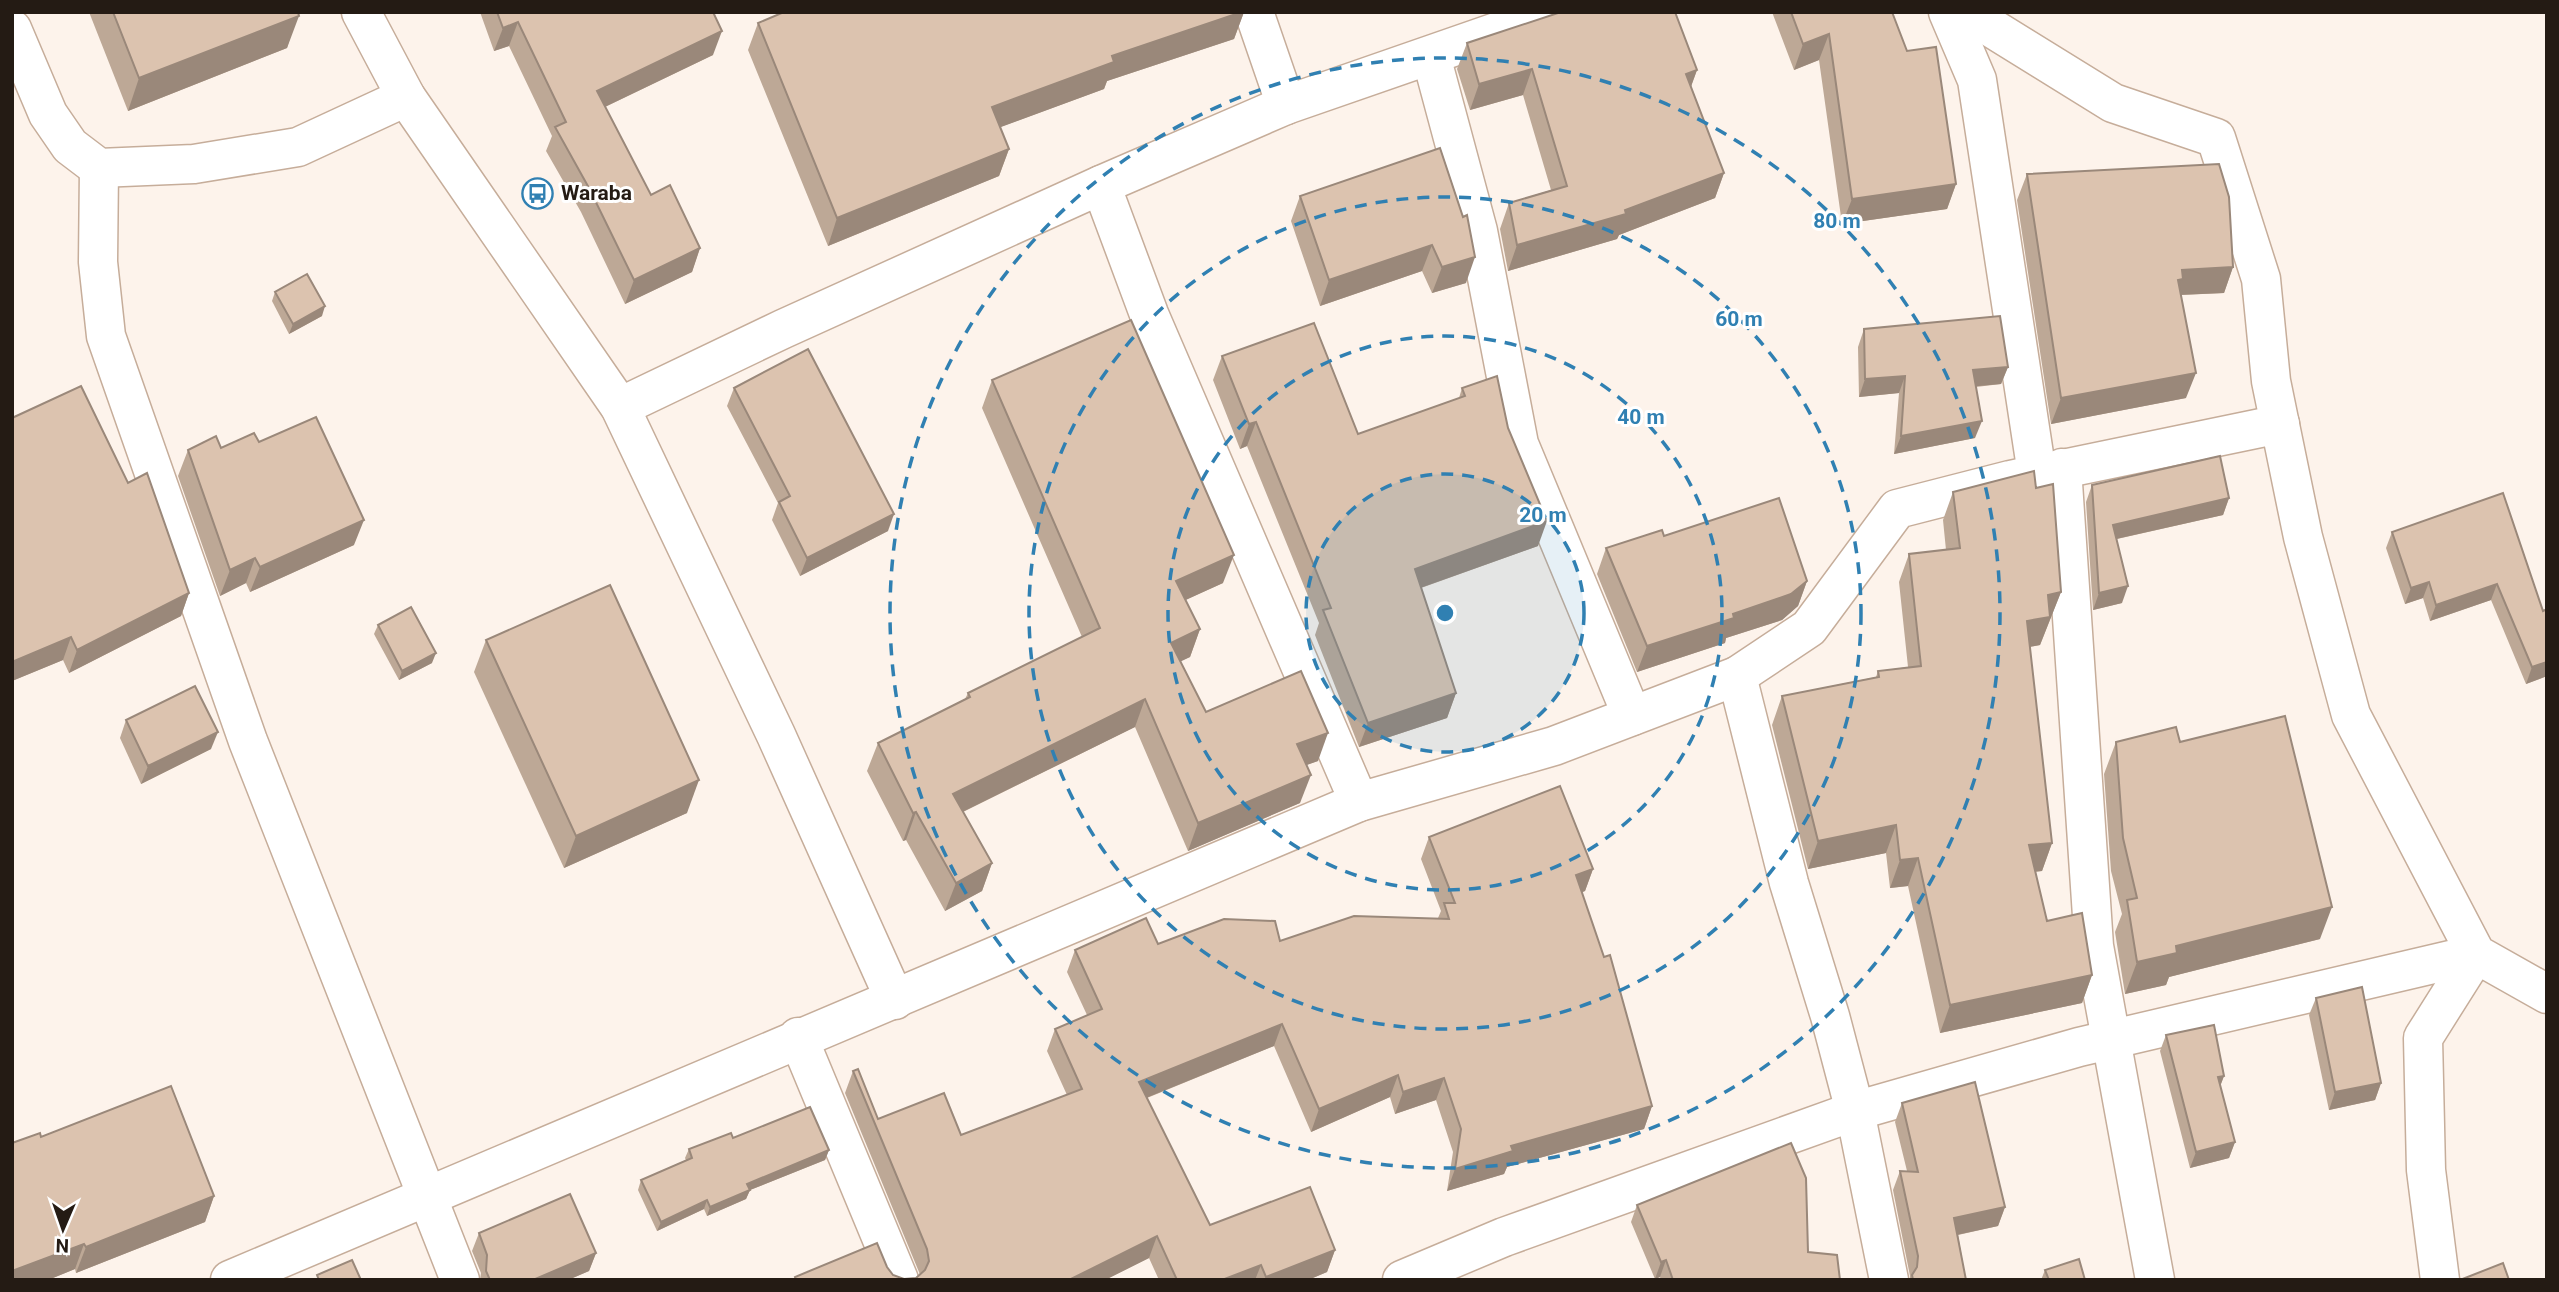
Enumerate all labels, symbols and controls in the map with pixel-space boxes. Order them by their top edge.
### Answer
bus stop icon: Waraba [521,176,555,210]
place label: Waraba [561,181,632,205]
text: 80 m [1813,209,1861,233]
text: 60 m [1715,307,1763,331]
text: 40 m [1617,405,1665,429]
text: 20 m [1519,503,1567,527]
centre of rings [1433,601,1457,625]
north arrow [28,1194,98,1264]
text: N [55,1234,70,1257]

